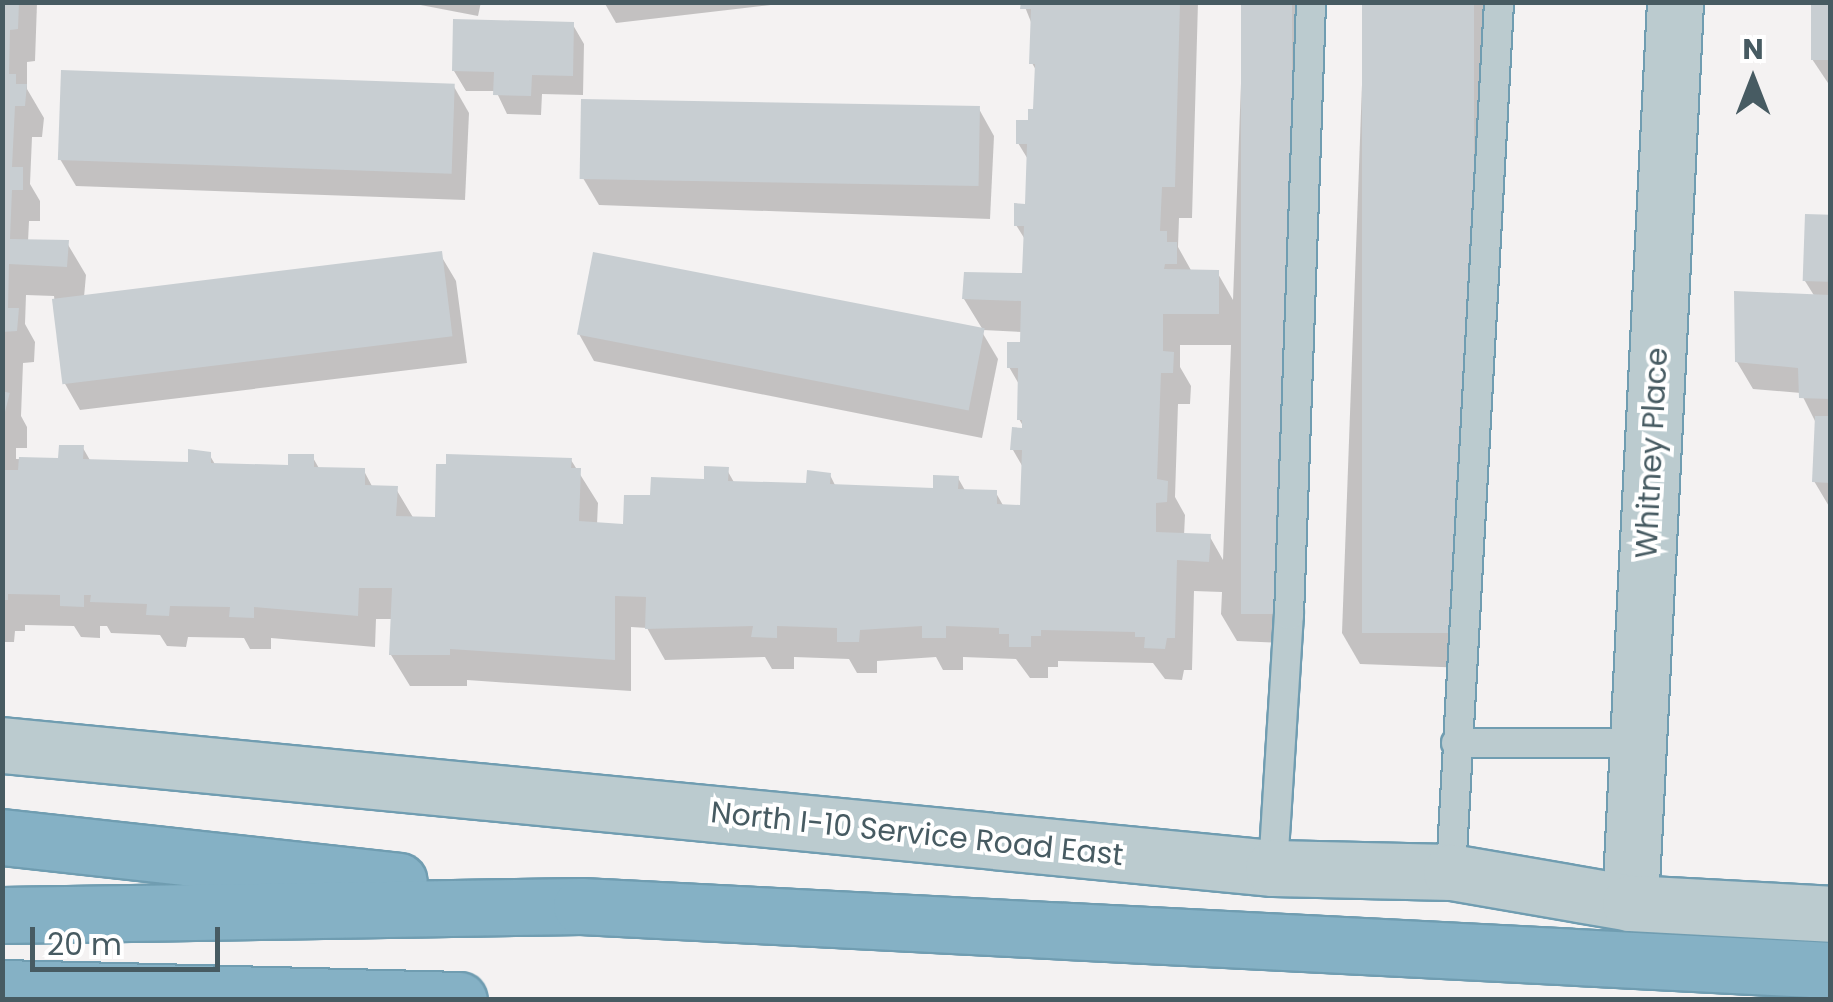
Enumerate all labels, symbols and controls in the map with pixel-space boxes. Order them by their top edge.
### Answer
north arrow [1703,30,1803,130]
text: N [1742,30,1764,69]
street label: Whitney Place [1628,347,1676,559]
street label: North I-10 Service Road East [709,794,1125,874]
scale bar [35,907,225,969]
text: 20 m [47,923,122,966]

